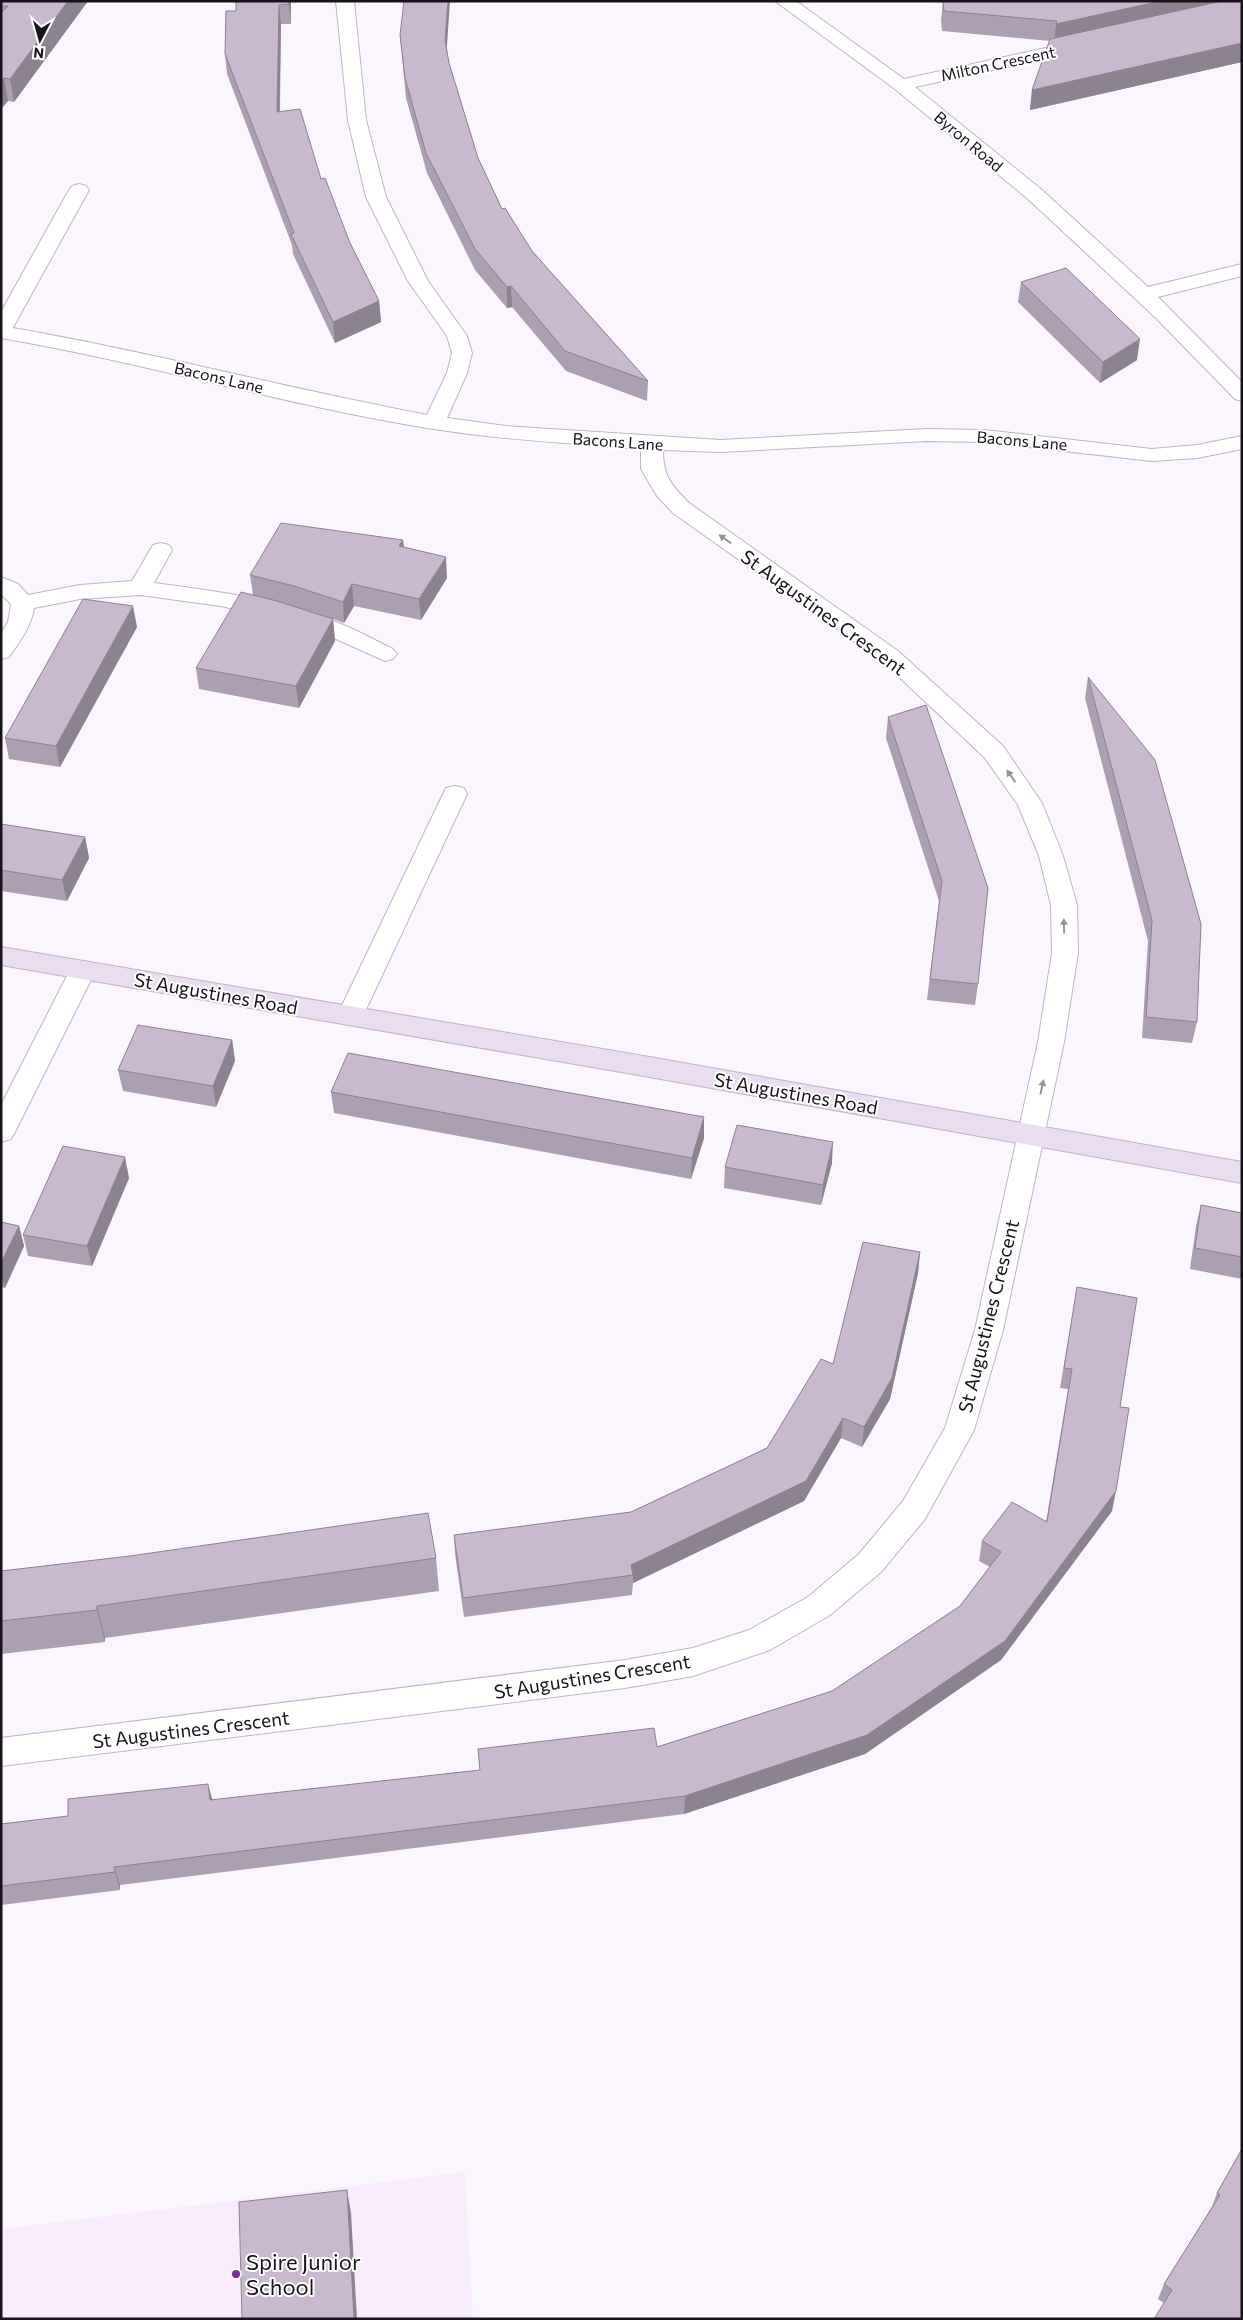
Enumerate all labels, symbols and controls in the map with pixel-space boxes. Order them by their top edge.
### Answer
north arrow [15,15,65,65]
street label: Milton Crescent [939,41,1057,84]
text: N [32,44,45,62]
street label: Byron Road [931,107,1007,175]
street label: Bacons Lane [173,358,265,396]
street label: Bacons Lane [976,427,1068,453]
street label: Bacons Lane [572,428,664,454]
one-way arrow [718,534,732,544]
street label: St Augustines Crescent [737,544,911,680]
one-way arrow [1006,769,1016,783]
one-way arrow [1060,918,1068,934]
street label: St Augustines Road [132,967,300,1019]
street label: St Augustines Road [712,1067,880,1119]
one-way arrow [1038,1078,1046,1094]
street label: St Augustines Crescent [953,1217,1023,1415]
street label: St Augustines Crescent [492,1649,692,1703]
street label: St Augustines Crescent [91,1705,291,1752]
place label: Spire Junior School [246,2248,361,2300]
marker: Spire Junior School [230,2268,242,2280]

